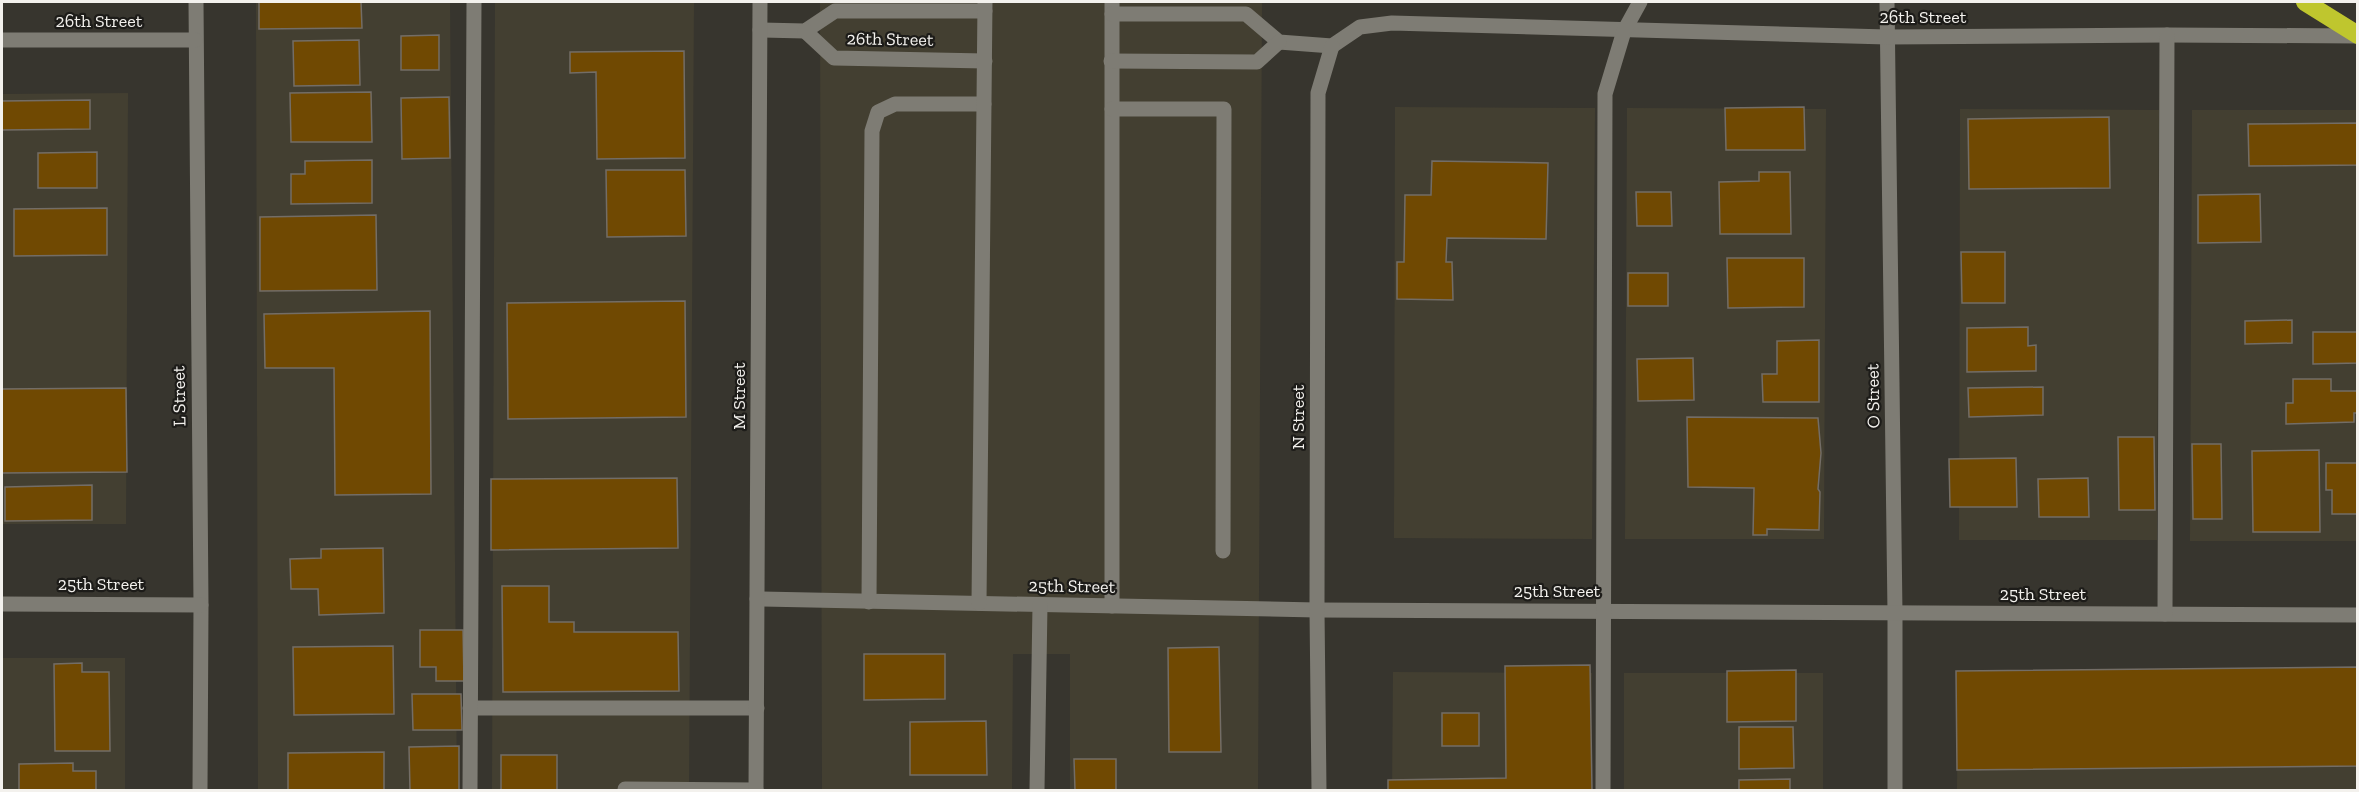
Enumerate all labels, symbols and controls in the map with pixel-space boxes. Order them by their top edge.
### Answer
street label: 26th Street [1880,6,1967,28]
street label: 26th Street [56,10,143,32]
street label: 26th Street [846,27,934,51]
street label: M Street [728,362,750,430]
street label: O Street [1861,363,1885,429]
street label: L Street [167,365,191,427]
street label: N Street [1287,384,1309,449]
street label: 25th Street [58,573,145,595]
street label: 25th Street [1029,574,1116,598]
street label: 25th Street [1514,580,1601,602]
street label: 25th Street [2000,583,2087,605]

